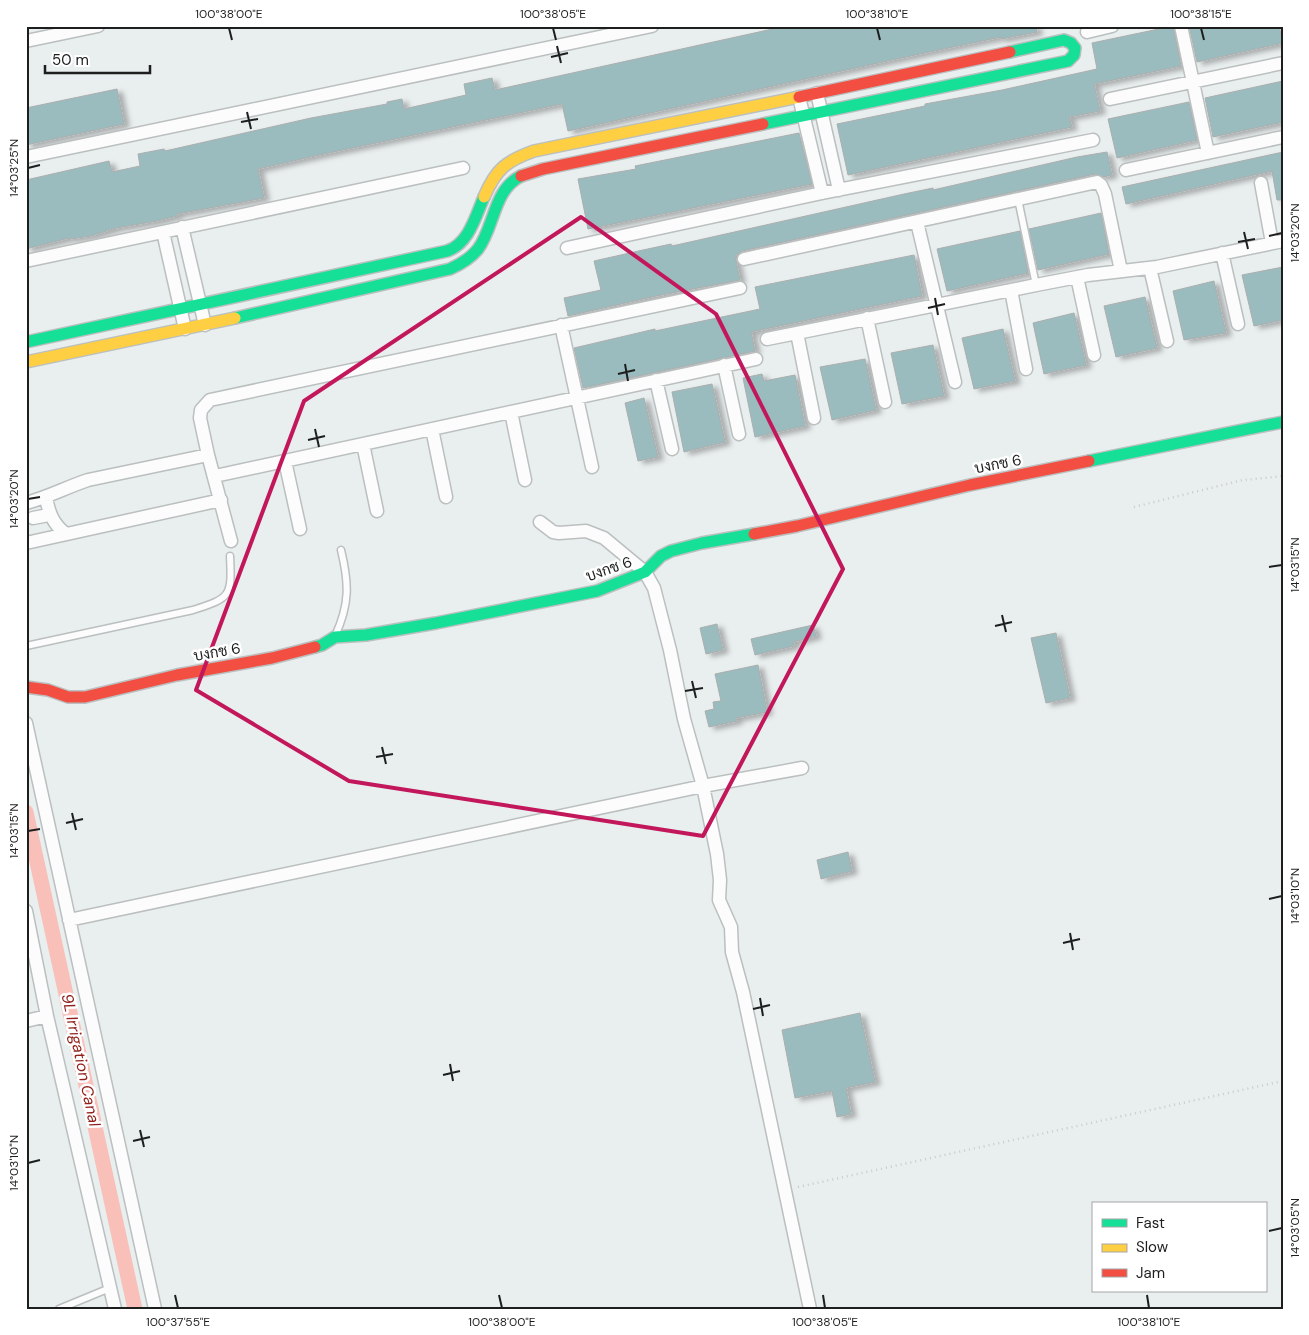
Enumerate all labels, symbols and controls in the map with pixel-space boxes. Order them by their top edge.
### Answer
text: 100°38'00"E [195,6,263,22]
text: 100°38'05"E [520,6,586,22]
text: 100°38'10"E [846,6,909,22]
text: 100°38'15"E [1170,6,1232,22]
scale bar [45,42,150,74]
text: 50 m [52,50,89,70]
text: 14°03'25"N [6,139,22,197]
text: 14°03'20"N [1287,203,1303,263]
street label: บงกช 6 [973,450,1023,478]
text: 14°03'20"N [6,469,22,529]
text: 14°03'15"N [1287,538,1303,593]
street label: บงกช 6 [583,552,635,586]
street label: บงกช 6 [192,638,242,666]
text: 14°03'15"N [6,804,22,859]
text: 14°03'10"N [1287,868,1303,924]
water label: 9L Irrigation Canal [57,992,105,1129]
text: 14°03'10"N [6,1135,22,1191]
text: 14°03'05"N [1287,1198,1303,1258]
legend [1092,1202,1266,1292]
text: Fast [1136,1213,1165,1233]
text: Slow [1136,1237,1169,1257]
text: Jam [1136,1263,1165,1283]
text: 100°37'55"E [146,1314,210,1330]
text: 100°38'00"E [468,1314,536,1330]
text: 100°38'05"E [792,1314,858,1330]
text: 100°38'10"E [1118,1314,1181,1330]

